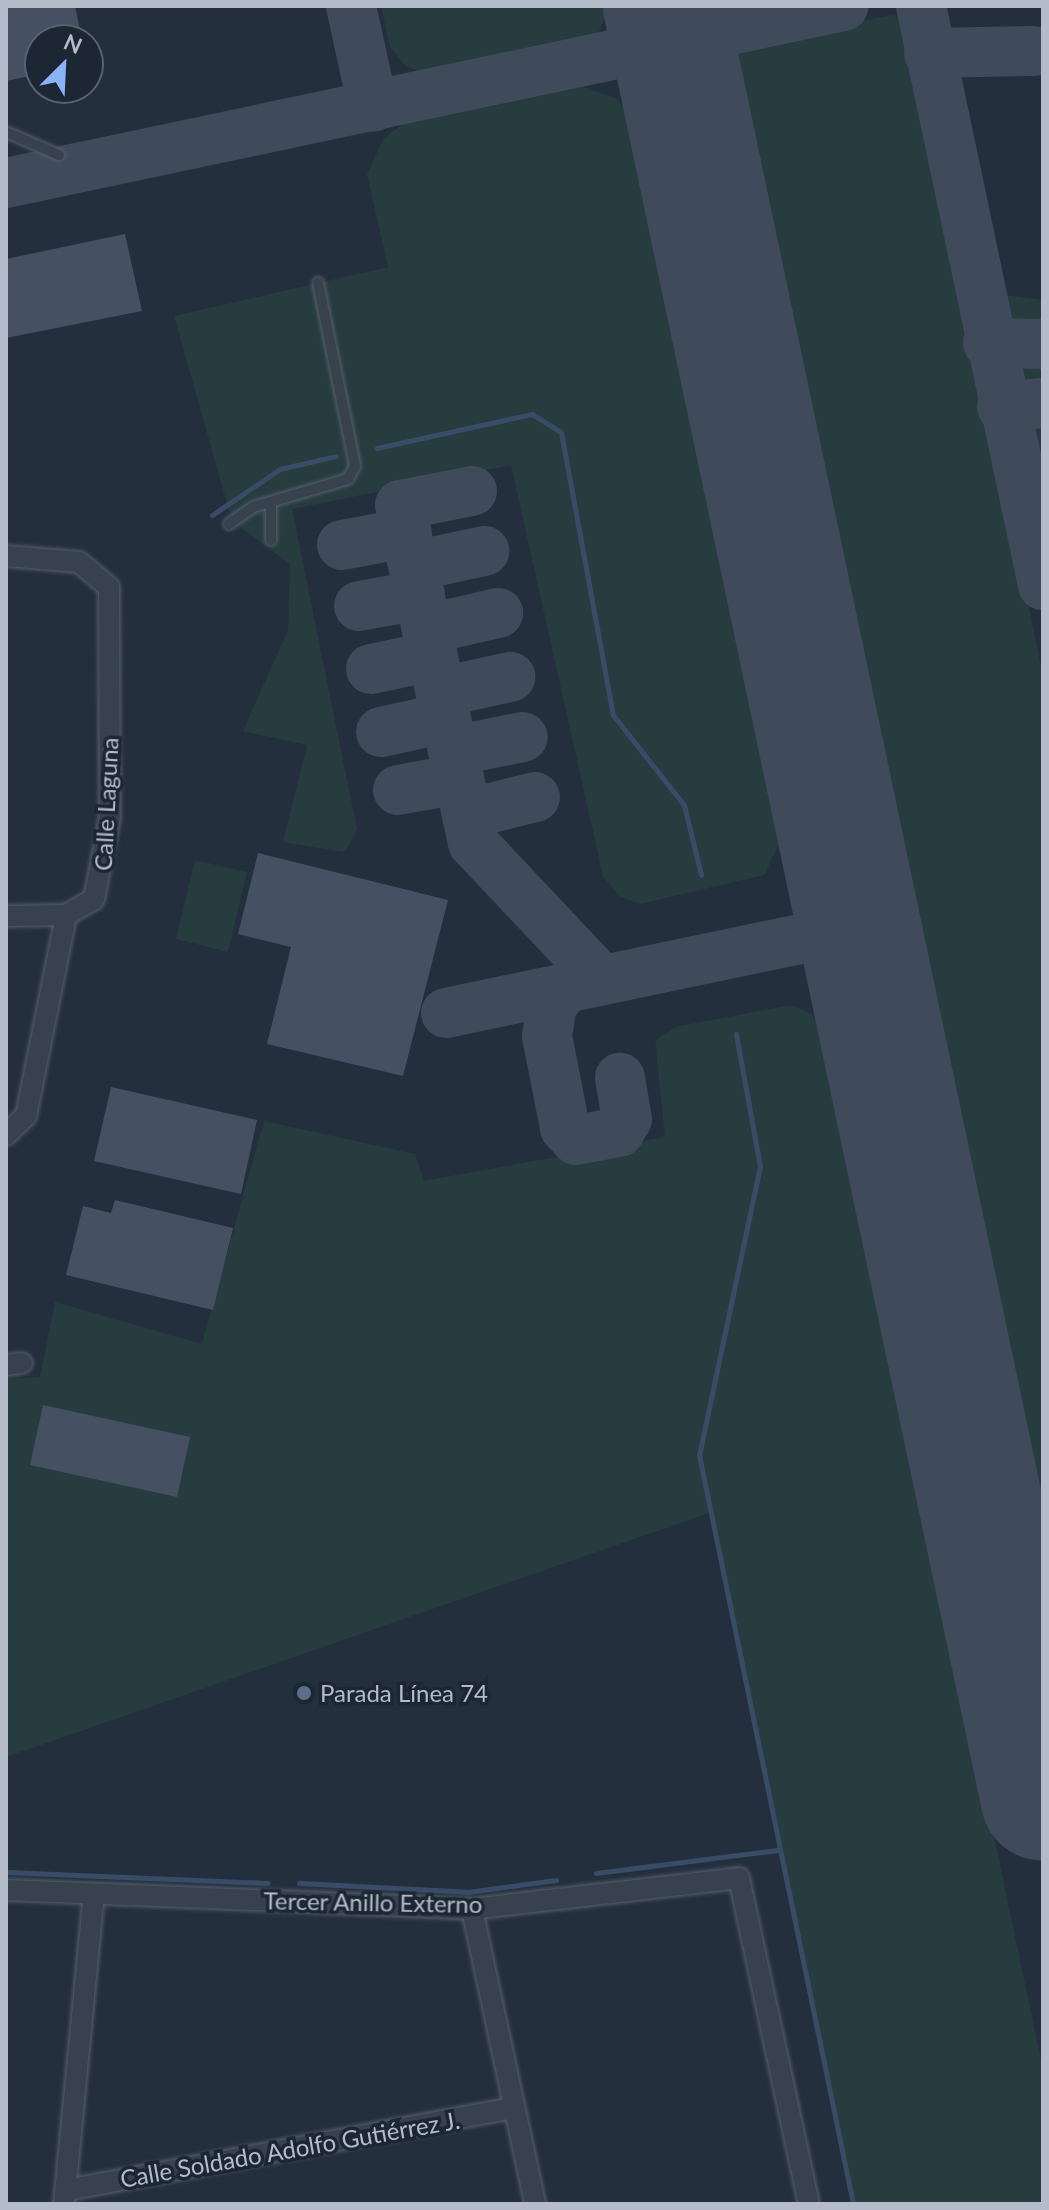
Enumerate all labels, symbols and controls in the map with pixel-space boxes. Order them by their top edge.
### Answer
north arrow [24,24,104,104]
text: N [60,28,86,59]
street label: Calle Laguna [88,737,124,871]
place label: Parada Línea 74 [320,1679,488,1707]
marker: Parada Línea 74 [295,1684,313,1702]
street label: Tercer Anillo Externo [263,1886,483,1918]
street label: Calle Soldado Adolfo Gutiérrez J. [117,2105,463,2193]

